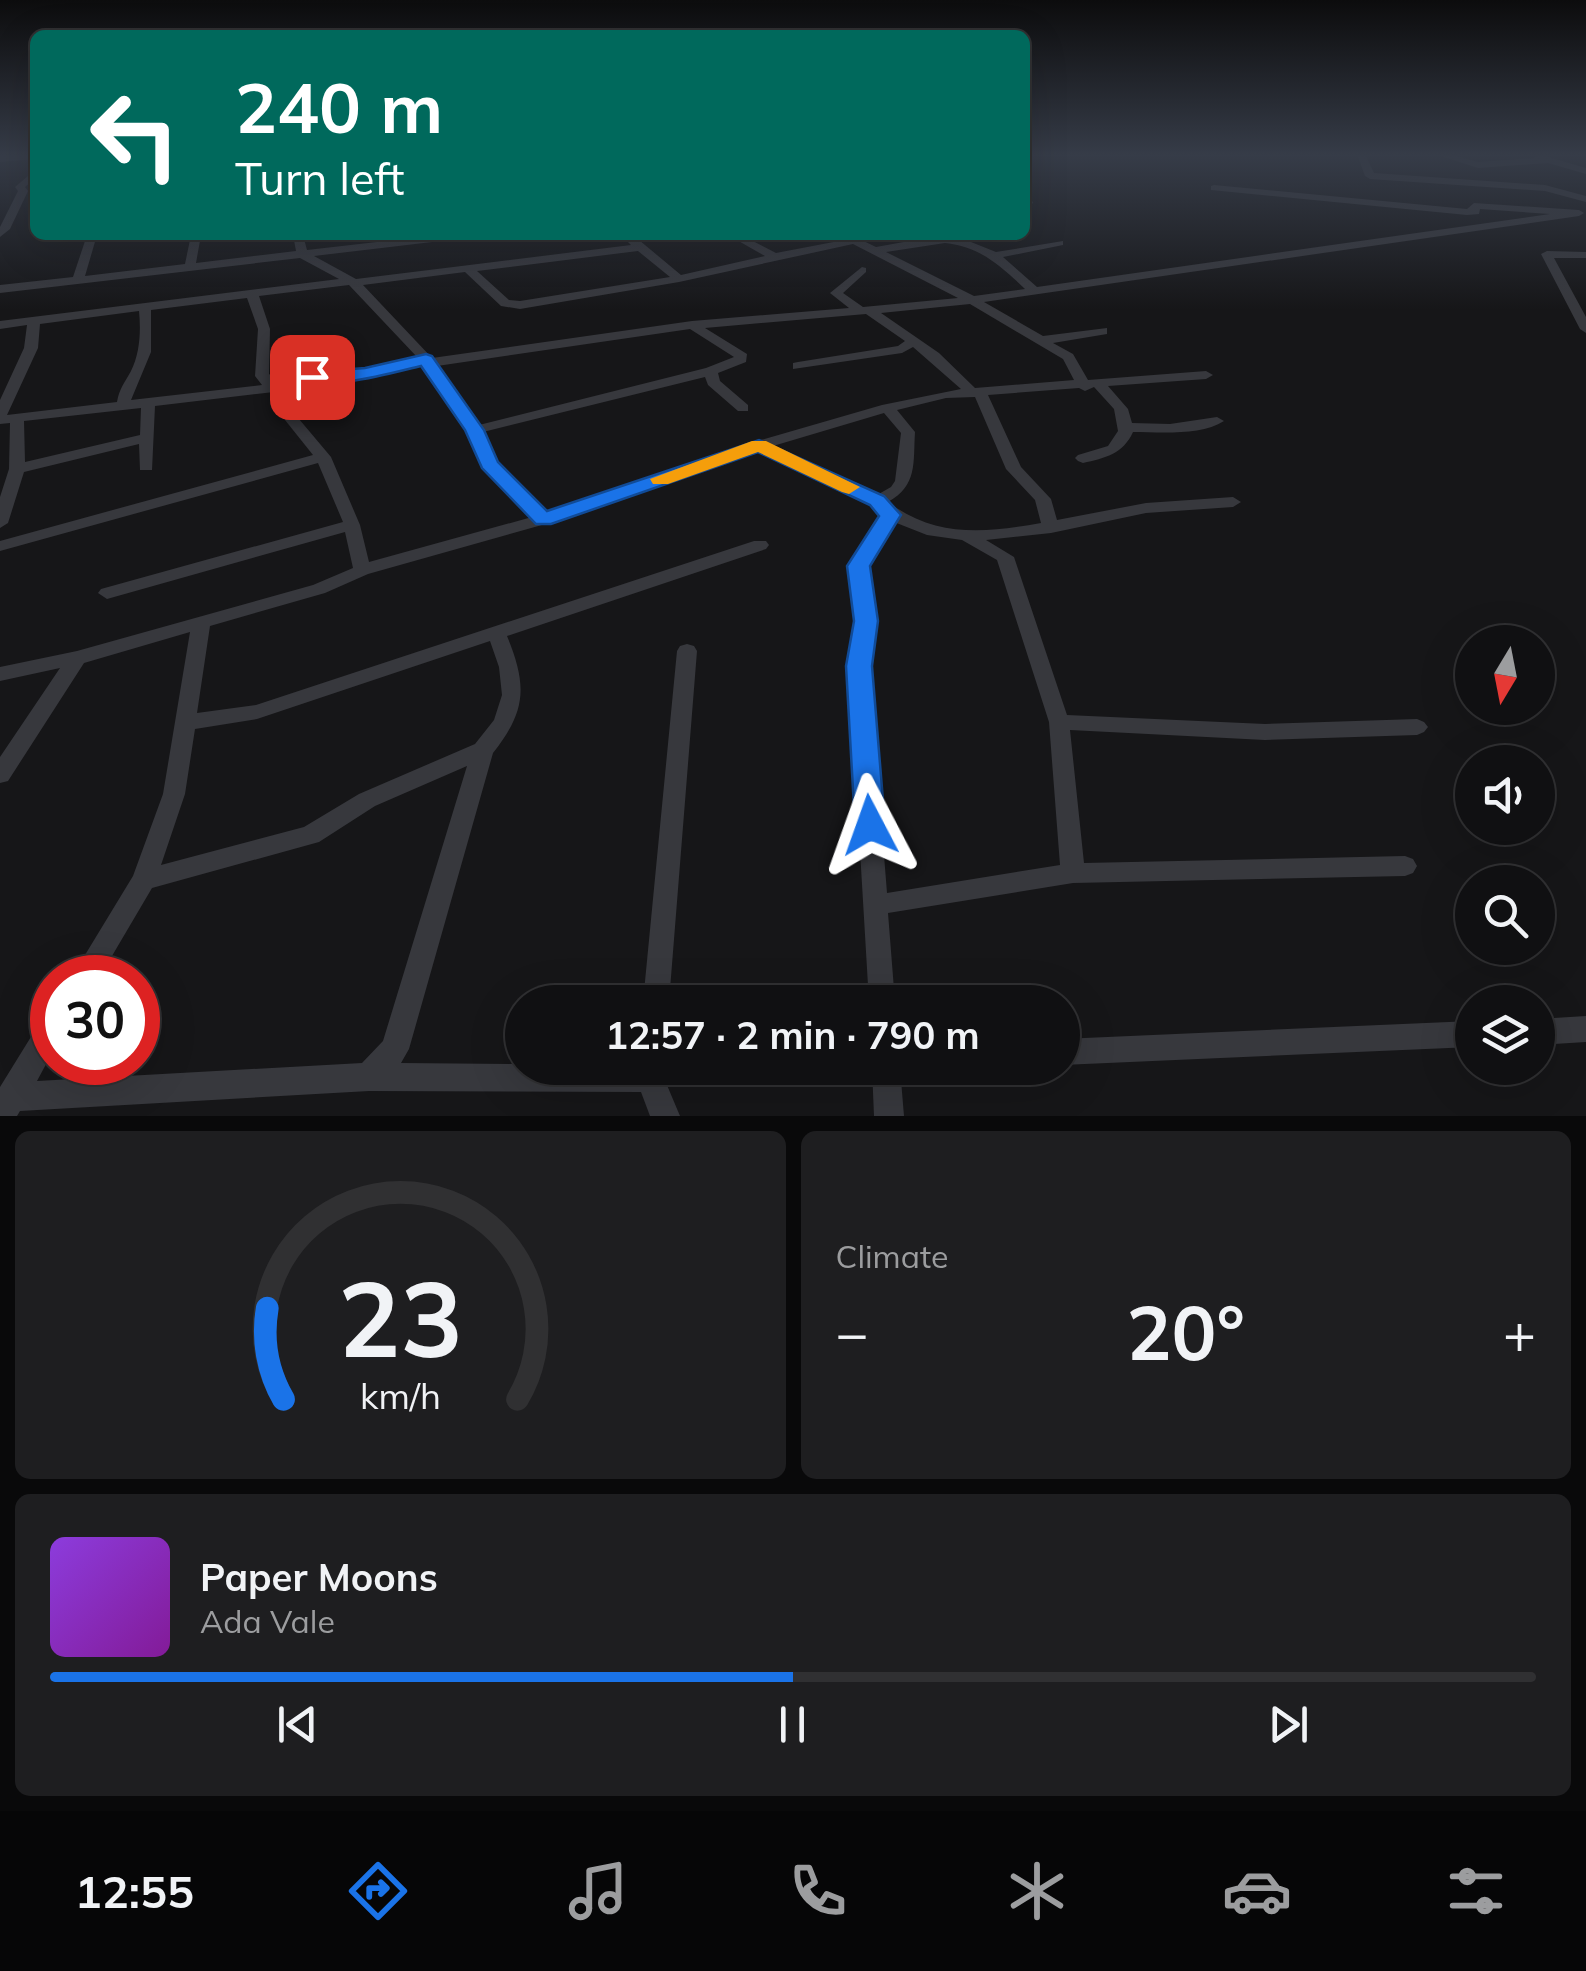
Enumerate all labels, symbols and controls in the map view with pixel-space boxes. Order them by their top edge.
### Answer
text: 240 m [235,63,443,151]
icon: left [70,70,200,200]
text: Turn left [235,150,404,206]
pin [270,335,355,420]
icon: arrive [285,350,340,405]
north arrow [1455,625,1555,725]
map controls [1455,625,1555,1085]
button: sound [1455,745,1555,845]
position arrow [818,773,922,877]
button: search [1455,865,1555,965]
speed limit sign: 30 [30,955,160,1085]
button: layers [1455,985,1555,1085]
text: 12:57 · 2 min · 790 m [605,1011,980,1059]
text: Climate [836,1236,948,1276]
text: 23 [338,1252,463,1383]
text: 20° [1127,1285,1245,1379]
text: − [836,1298,869,1367]
text: + [1503,1298,1536,1367]
text: km/h [360,1373,441,1418]
text: Paper Moons [200,1553,438,1601]
text: Ada Vale [200,1601,335,1641]
icon: previous [270,1697,325,1752]
icon: pause [765,1697,820,1752]
icon: next [1261,1697,1316,1752]
icon: directions [343,1856,413,1926]
icon: music [563,1856,633,1926]
icon: phone [783,1856,853,1926]
icon: climate [1002,1856,1072,1926]
icon: car [1222,1856,1292,1926]
icon: filters [1441,1856,1511,1926]
text: 12:55 [75,1863,194,1919]

